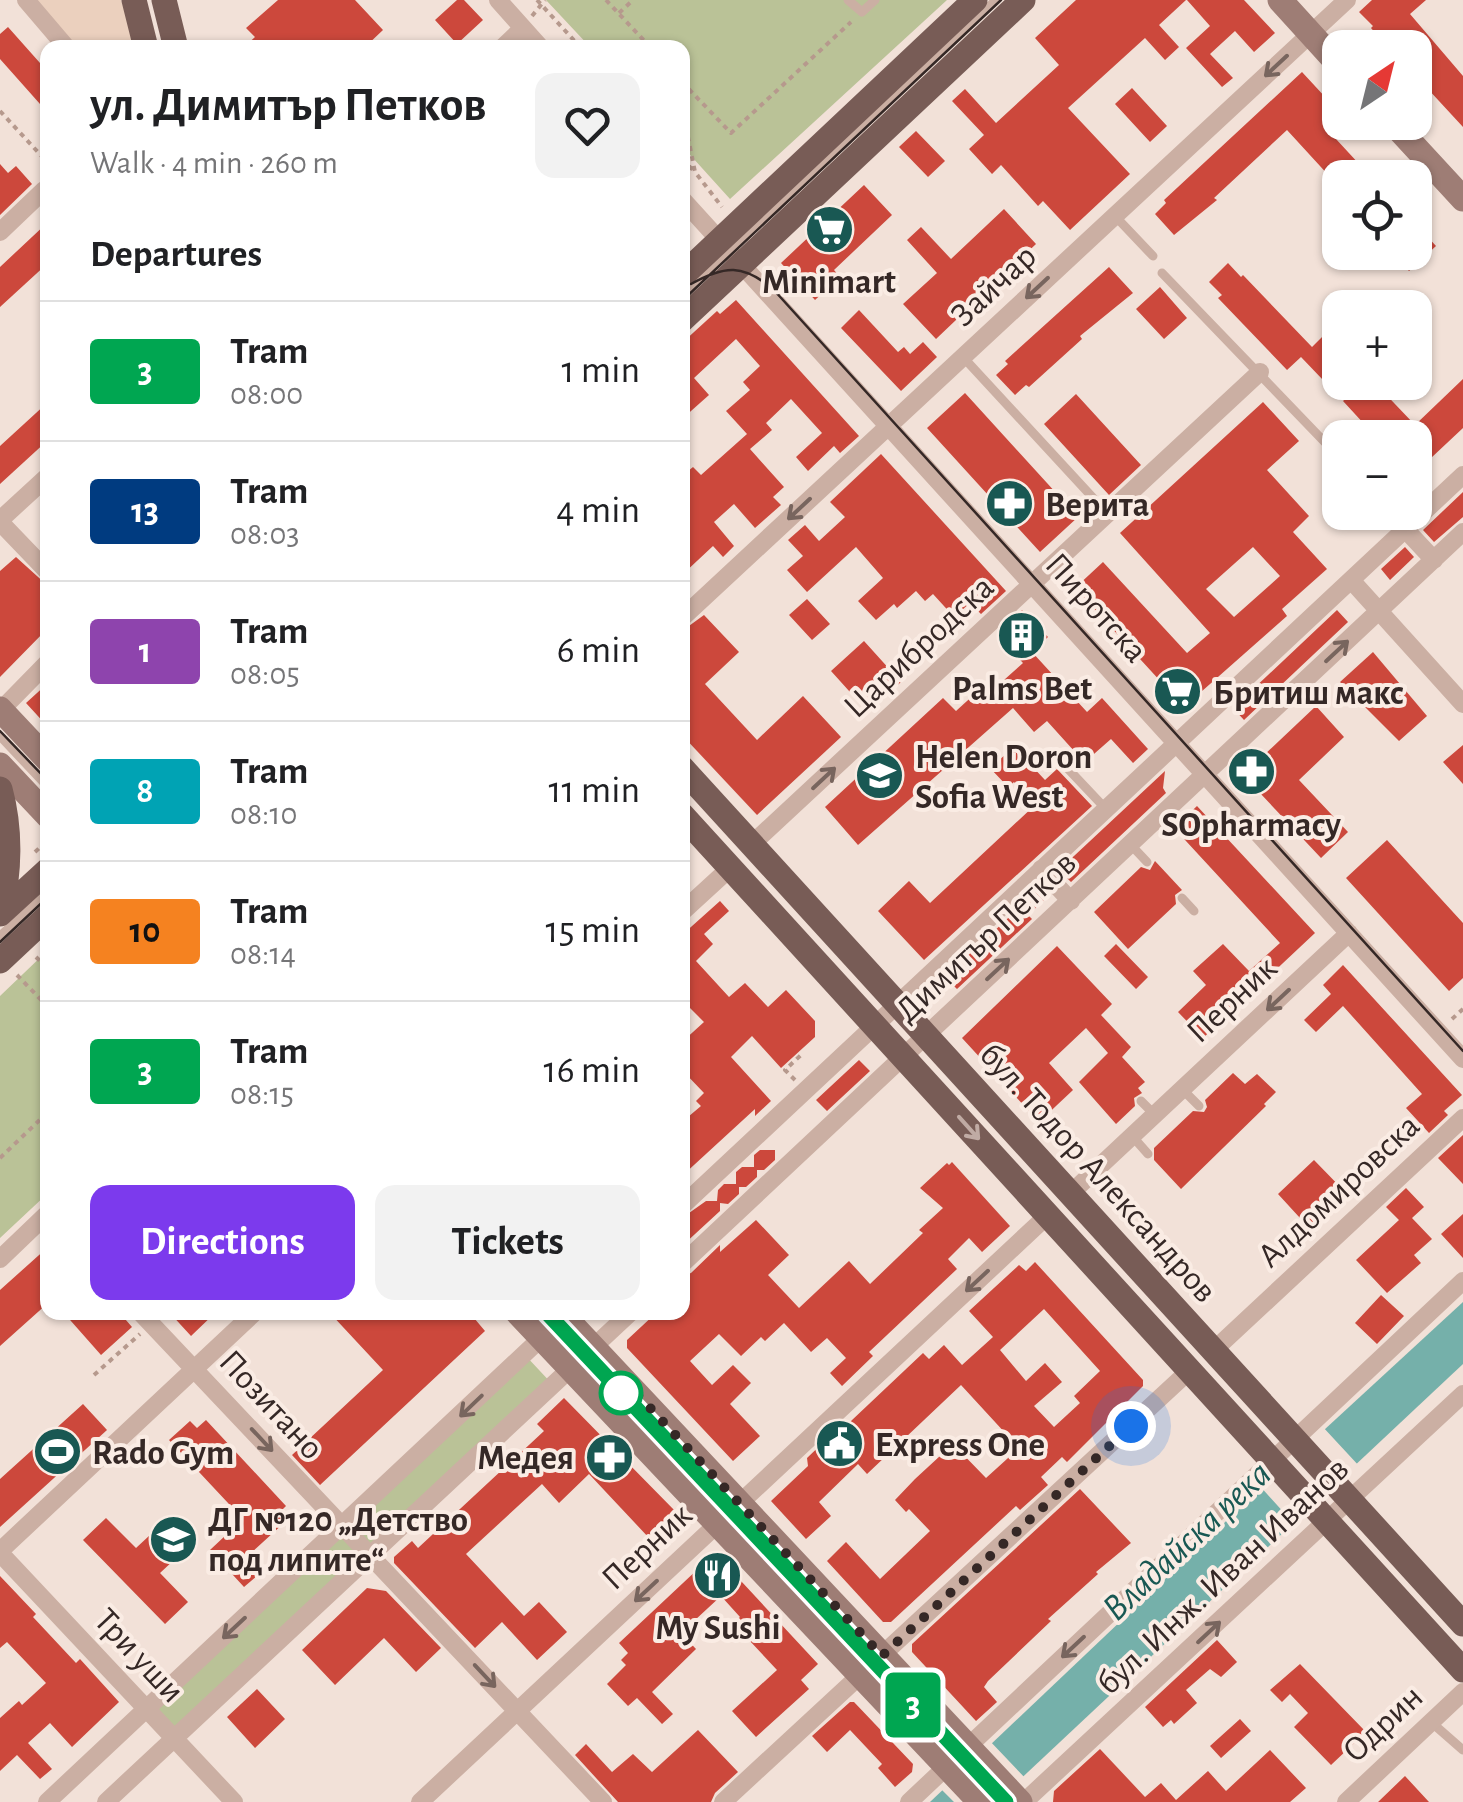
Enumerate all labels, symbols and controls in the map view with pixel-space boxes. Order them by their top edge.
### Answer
north arrow [1322,30,1432,140]
map controls [1322,30,1432,530]
one-way arrow [1264,54,1288,78]
button: heart [535,73,640,178]
text: ул. Димитър Петков [90,82,486,130]
text: Walk · 4 min · 260 m [90,147,338,179]
button: locate [1322,160,1432,270]
supermarket icon: Minimart [803,203,855,255]
text: Departures [90,236,262,274]
street label: Зайчар [945,238,1043,334]
place label: Minimart [762,265,896,300]
one-way arrow [1025,275,1051,299]
button: + [1322,290,1432,400]
text: Tram [230,333,309,371]
text: 1 min [561,352,640,390]
text: 3 [137,354,153,389]
text: 08:00 [230,378,303,410]
button: − [1322,420,1432,530]
text: Tram [230,473,309,511]
pharmacy icon: Верита [984,478,1036,530]
place label: Верита [1045,488,1149,523]
text: 4 min [556,492,640,530]
text: 13 [131,494,159,529]
one-way arrow [788,497,812,521]
text: 08:03 [230,518,299,550]
street label: Пиротска [1038,547,1153,669]
street label: Царибродска [837,569,1001,725]
building icon: Palms Bet [996,610,1048,662]
text: Tram [230,613,309,651]
text: 6 min [557,632,640,670]
text: 1 [139,634,151,669]
one-way arrow [1325,639,1349,663]
text: 08:05 [230,658,300,690]
supermarket icon: Бритиш макс [1152,666,1204,718]
place label: Palms Bet [952,672,1092,707]
place label: Бритиш макс [1213,676,1404,711]
place label: Helen Doron Sofia West [915,740,1092,815]
pharmacy icon: SOpharmacy [1225,746,1277,798]
school or university icon: Helen Doron Sofia West [854,750,906,802]
text: Tram [230,753,309,791]
one-way arrow [811,766,835,790]
text: 11 min [548,772,640,810]
text: 8 [136,774,154,809]
text: 08:10 [230,798,297,830]
place label: SOpharmacy [1161,808,1341,843]
street label: Димитър Петков [889,845,1083,1029]
text: Tram [230,893,309,931]
text: 15 min [546,912,640,950]
text: 10 [130,914,160,949]
text: 08:14 [230,938,296,970]
street label: Перник [1180,950,1284,1050]
one-way arrow [985,958,1010,981]
one-way arrow [1266,988,1291,1011]
text: Tram [230,1033,309,1071]
street label: бул. Тодор Александров [973,1037,1223,1309]
text: 16 min [544,1052,640,1090]
text: 3 [137,1054,153,1089]
text: 08:15 [230,1078,294,1110]
street label: Алдомировска [1251,1108,1427,1274]
one-way arrow [957,1115,980,1140]
button: Directions [90,1185,355,1300]
button: Tickets [375,1185,640,1300]
one-way arrow [965,1270,990,1293]
street label: Позитано [212,1344,330,1466]
unlabelled marker [600,1372,642,1414]
one-way arrow [460,1394,484,1418]
your location [1106,1401,1156,1451]
public building icon: Express One [814,1418,866,1470]
sports icon: Rado Gym [31,1426,83,1478]
one-way arrow [250,1427,273,1452]
place label: Express One [875,1428,1045,1463]
pharmacy icon: Медея [583,1431,635,1483]
place label: Rado Gym [92,1436,234,1471]
place label: Медея [477,1441,574,1476]
street label: бул. Инж. Иван Иванов [1091,1451,1356,1701]
water label: Владайска река [1096,1455,1279,1628]
street label: Перник [595,1497,699,1597]
place label: ДГ №120 „Детство под липите“ [208,1503,468,1578]
school or university icon: ДГ №120 „Детство под липите“ [147,1513,199,1565]
restaurant icon: My Sushi [692,1549,744,1601]
one-way arrow [634,1579,659,1602]
street label: Три уши [87,1602,191,1710]
place label: My Sushi [655,1611,781,1646]
one-way arrow [223,1616,247,1640]
one-way arrow [1196,1621,1221,1644]
one-way arrow [1061,1635,1085,1659]
one-way arrow [473,1663,496,1688]
line badge: 3 [880,1672,946,1738]
street label: Одрин [1336,1679,1430,1769]
text: 3 [905,1688,921,1723]

